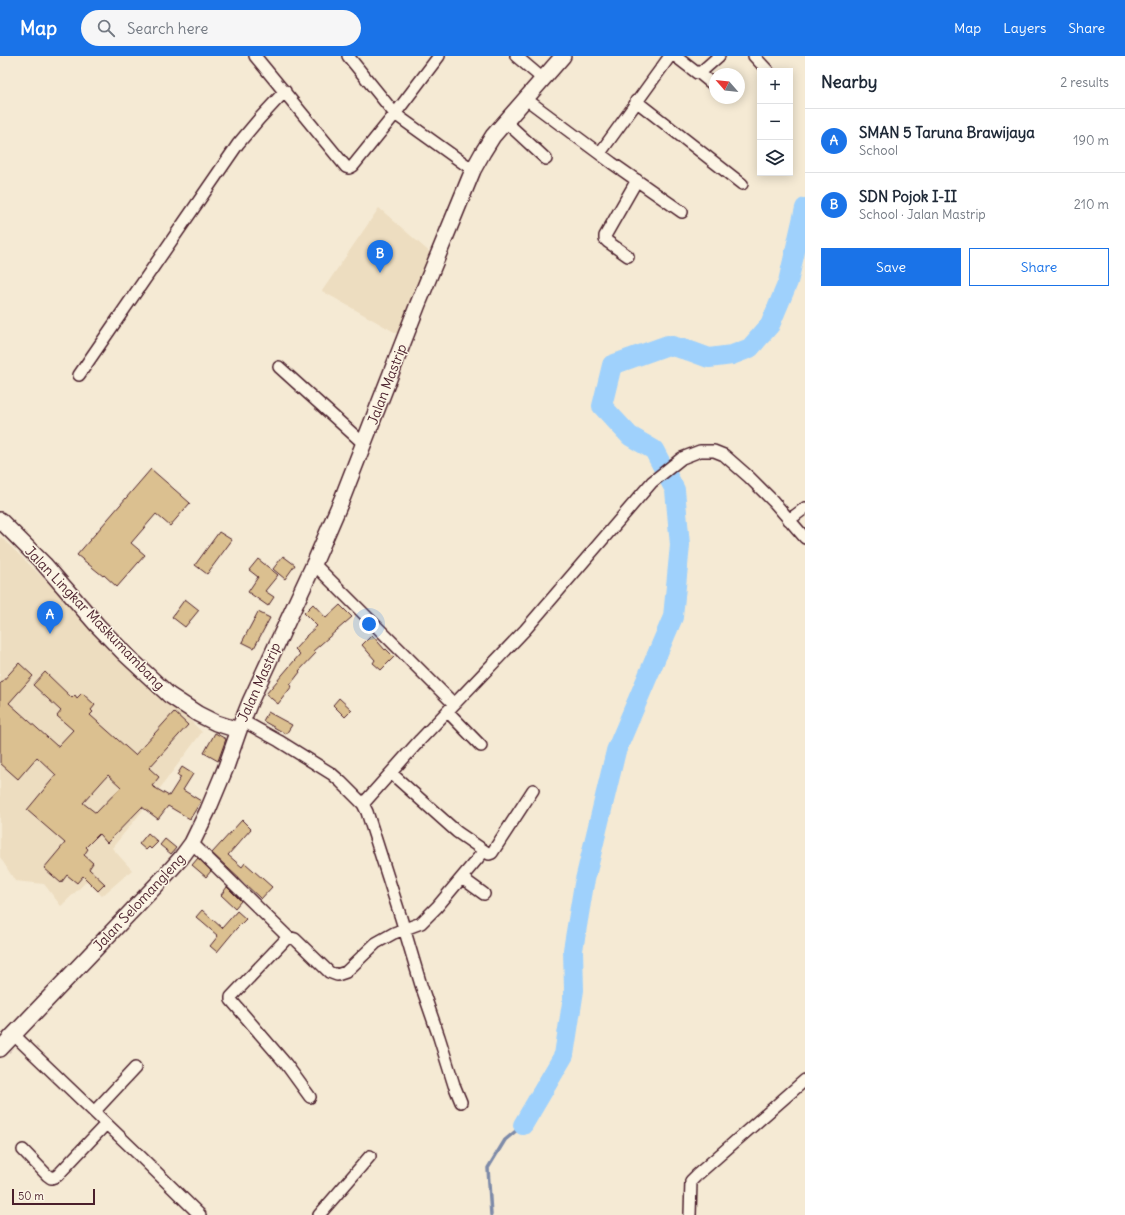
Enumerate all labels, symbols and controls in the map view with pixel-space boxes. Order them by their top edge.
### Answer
search box [81,10,361,46]
text: Map [20,16,57,40]
icon: search [95,17,117,39]
text: Search here [127,19,208,38]
text: Map [954,19,981,37]
text: Layers [1003,19,1046,37]
text: Share [1068,19,1105,37]
north arrow [709,68,745,104]
map controls [757,68,793,176]
button: + [757,68,793,104]
text: Nearby [821,71,877,93]
text: 2 results [1060,74,1109,91]
button: − [757,104,793,140]
text: SMAN 5 Taruna Brawijaya [859,123,1035,142]
text: A [830,132,838,149]
text: 190 m [1073,132,1109,149]
button: layers [757,140,793,176]
text: School [859,142,898,159]
text: SDN Pojok I-II [859,187,957,206]
text: B [830,196,838,213]
text: 210 m [1074,196,1109,213]
text: School · Jalan Mastrip [859,206,986,223]
pin: B [367,240,393,273]
button: Save [821,248,961,286]
button: Share [969,248,1109,286]
street label: Jalan Mastrip [363,341,411,427]
street label: Jalan Lingkar Maskumambang [21,542,169,694]
pin: A [37,601,63,634]
your location [359,614,379,634]
street label: Jalan Mastrip [234,640,284,724]
street label: Jalan Selomangleng [89,850,189,954]
scale bar [12,1187,95,1206]
text: 50 m [18,1189,44,1203]

